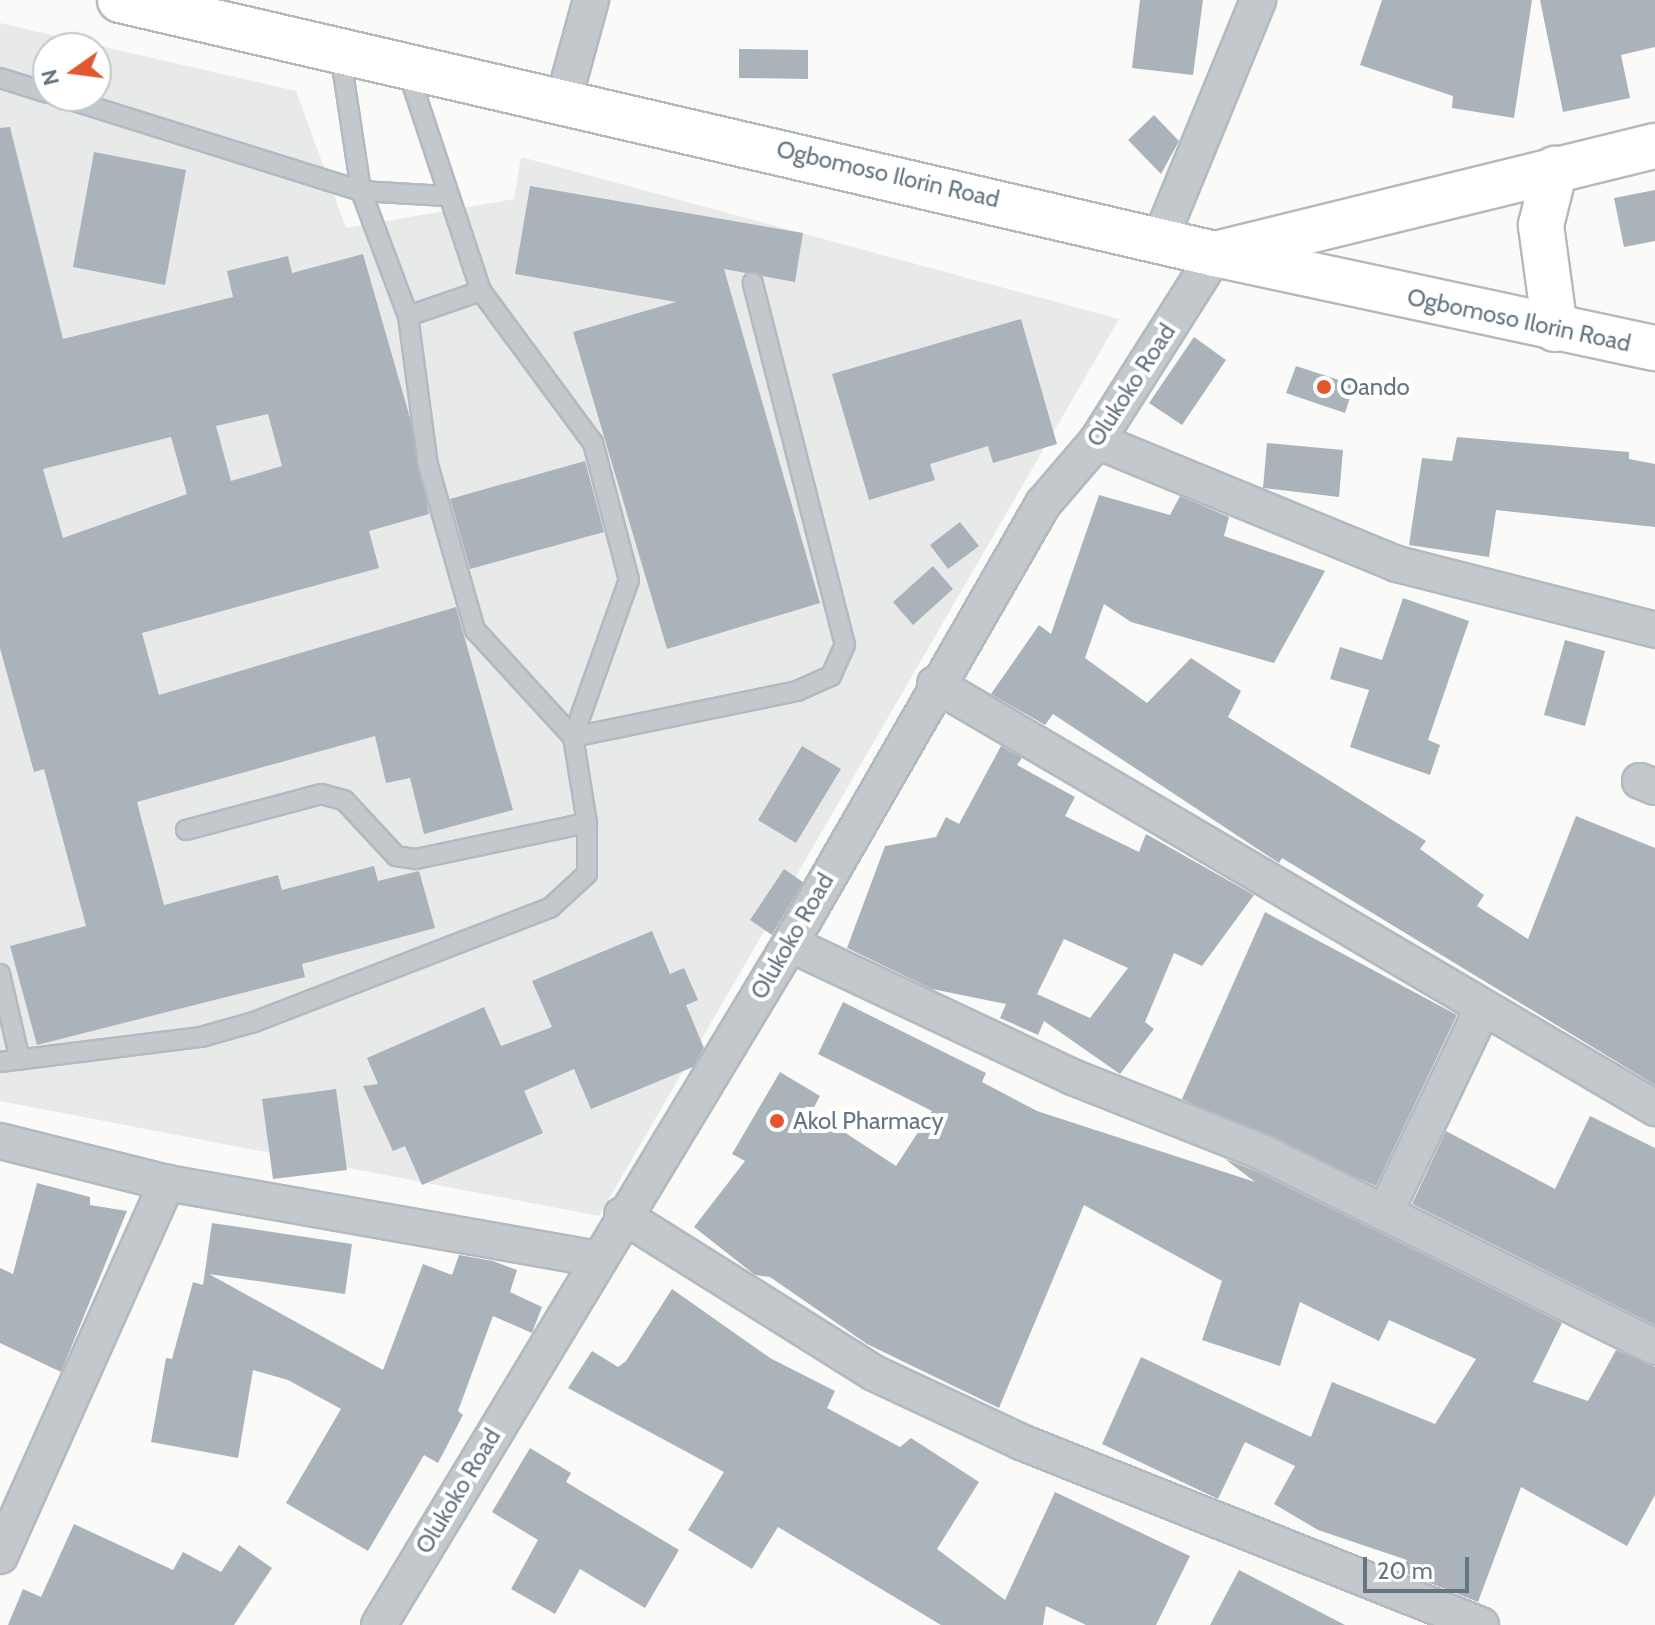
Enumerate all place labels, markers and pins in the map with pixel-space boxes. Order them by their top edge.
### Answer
place label: Oando [1340,373,1410,401]
marker: Oando [1315,378,1333,396]
place label: Akol Pharmacy [793,1107,944,1135]
marker: Akol Pharmacy [768,1112,786,1130]

